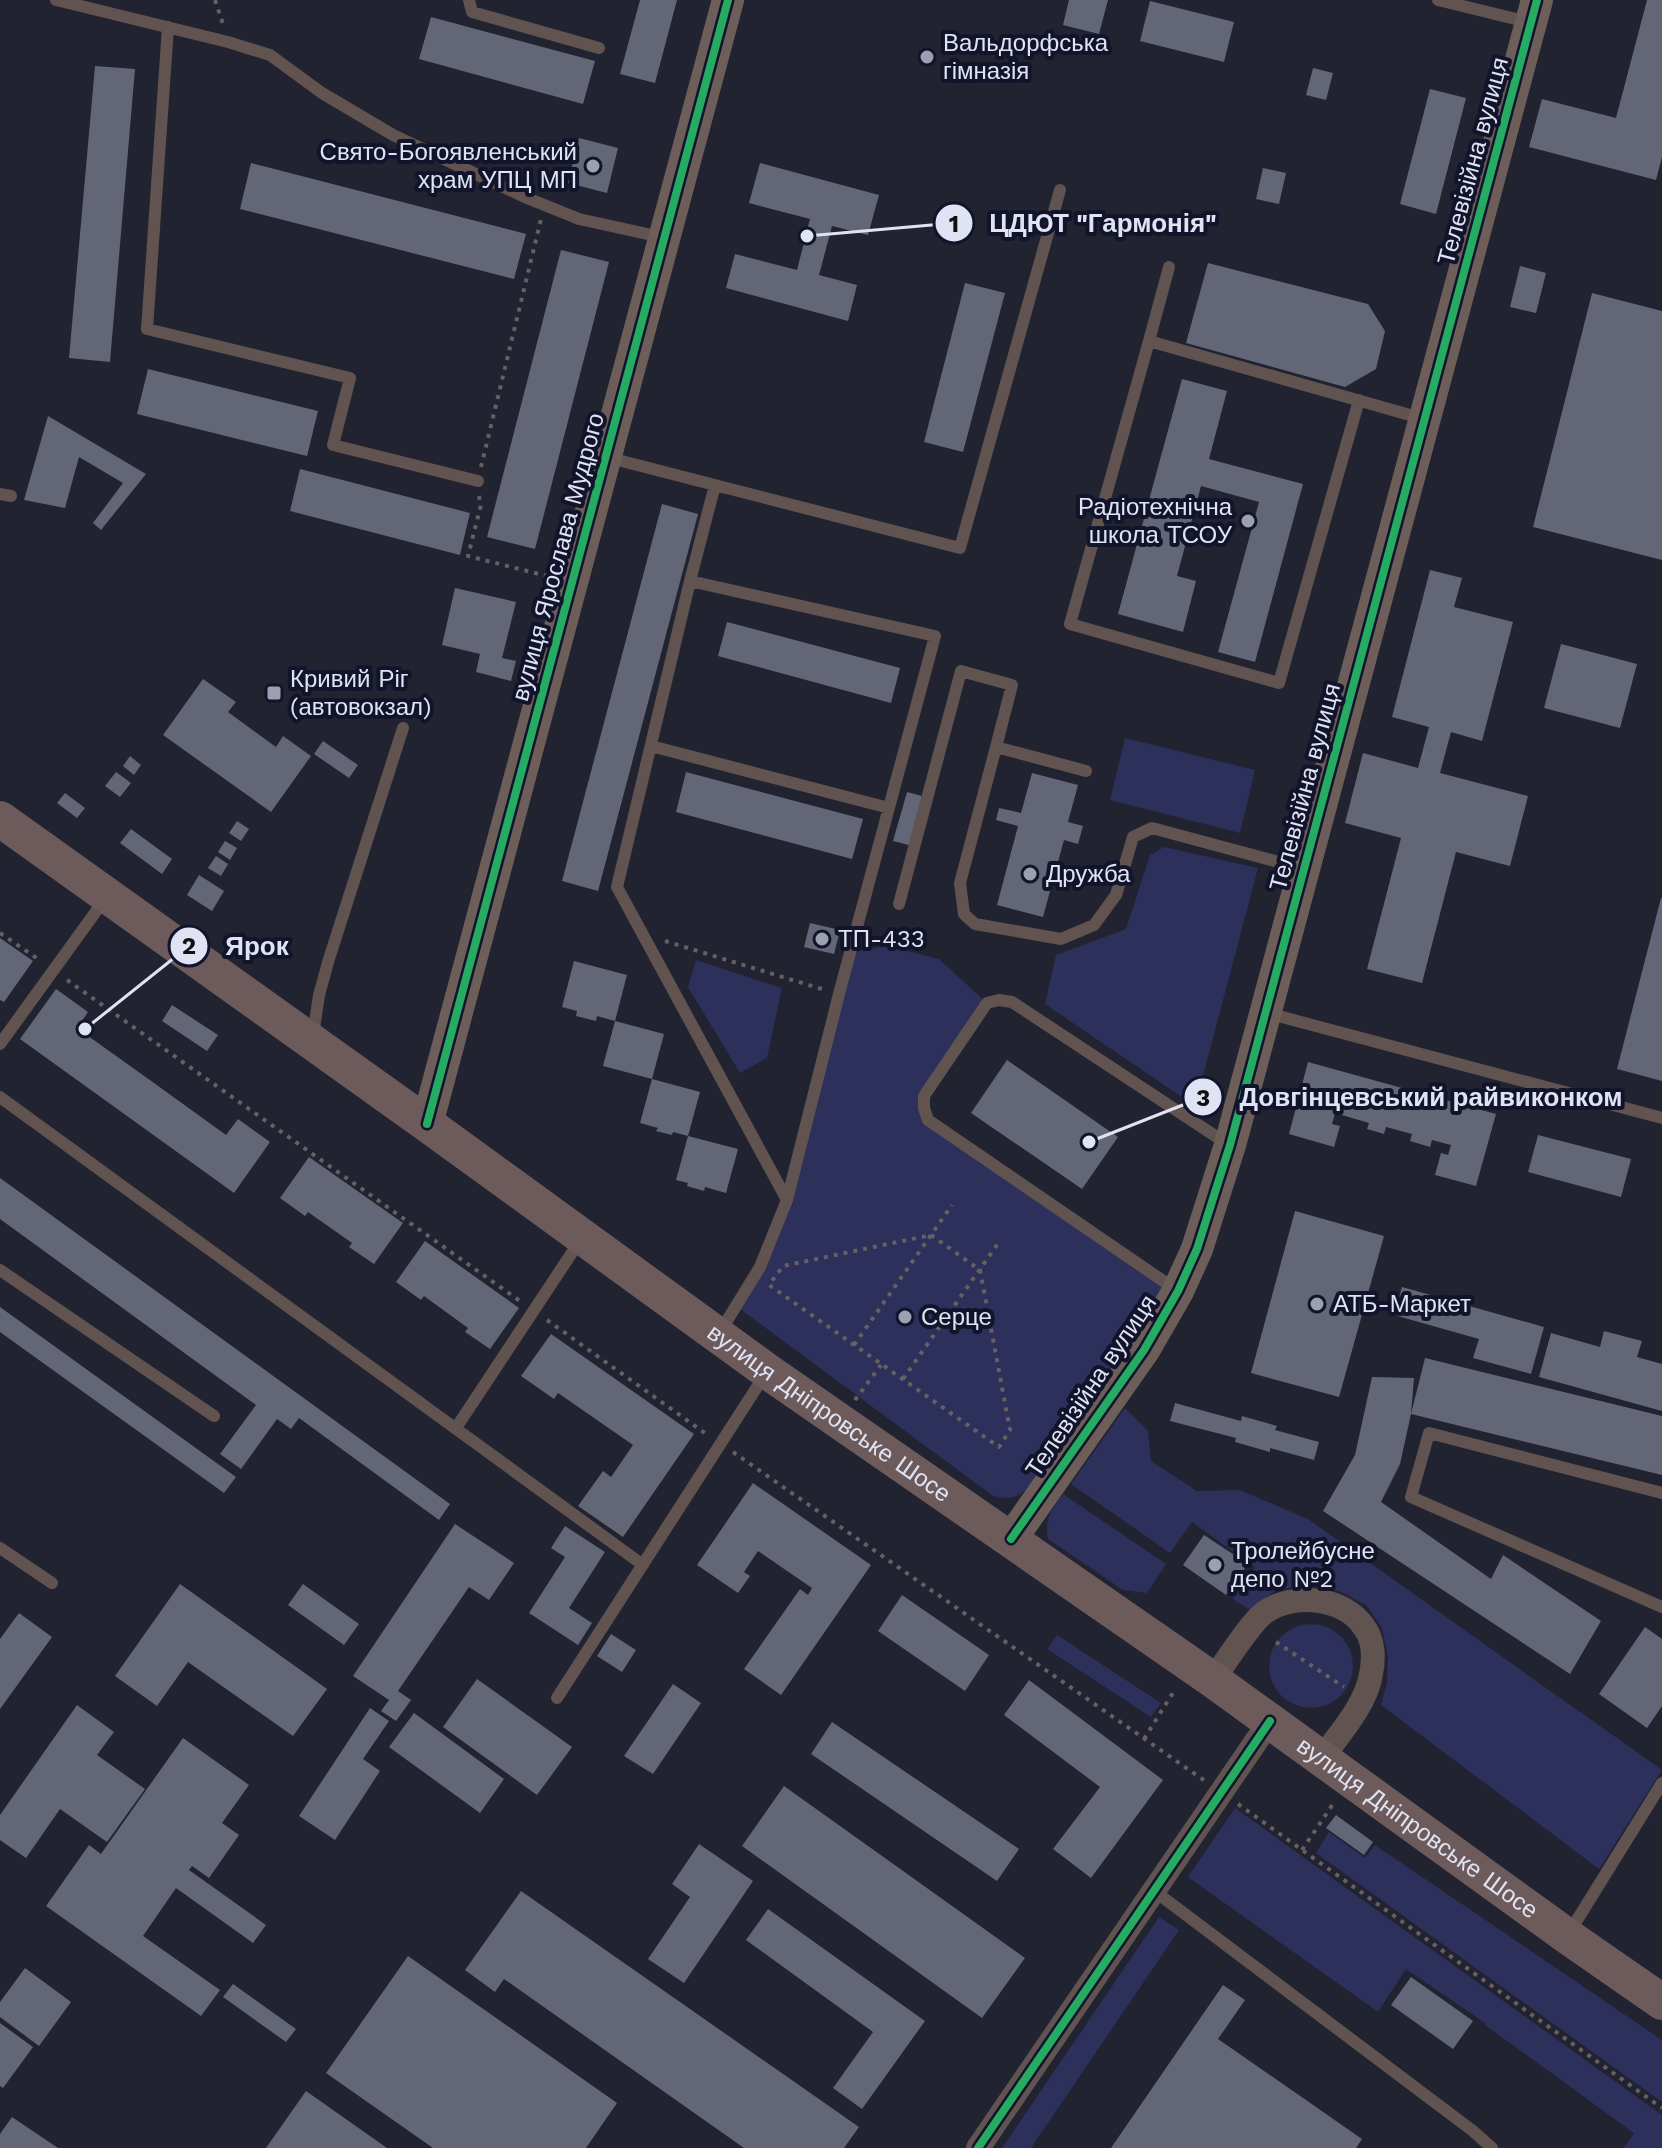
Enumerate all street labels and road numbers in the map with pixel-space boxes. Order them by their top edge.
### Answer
street label: Телевізійна вулиця [1432,54,1514,268]
street label: вулиця Ярослава Мудрого [506,410,610,704]
street label: Телевізійна вулиця [1264,680,1346,894]
street label: Телевізійна вулиця [1020,1290,1162,1482]
street label: вулиця Дніпровське Шосе [702,1318,956,1508]
street label: вулиця Дніпровське Шосе [1292,1731,1544,1924]

